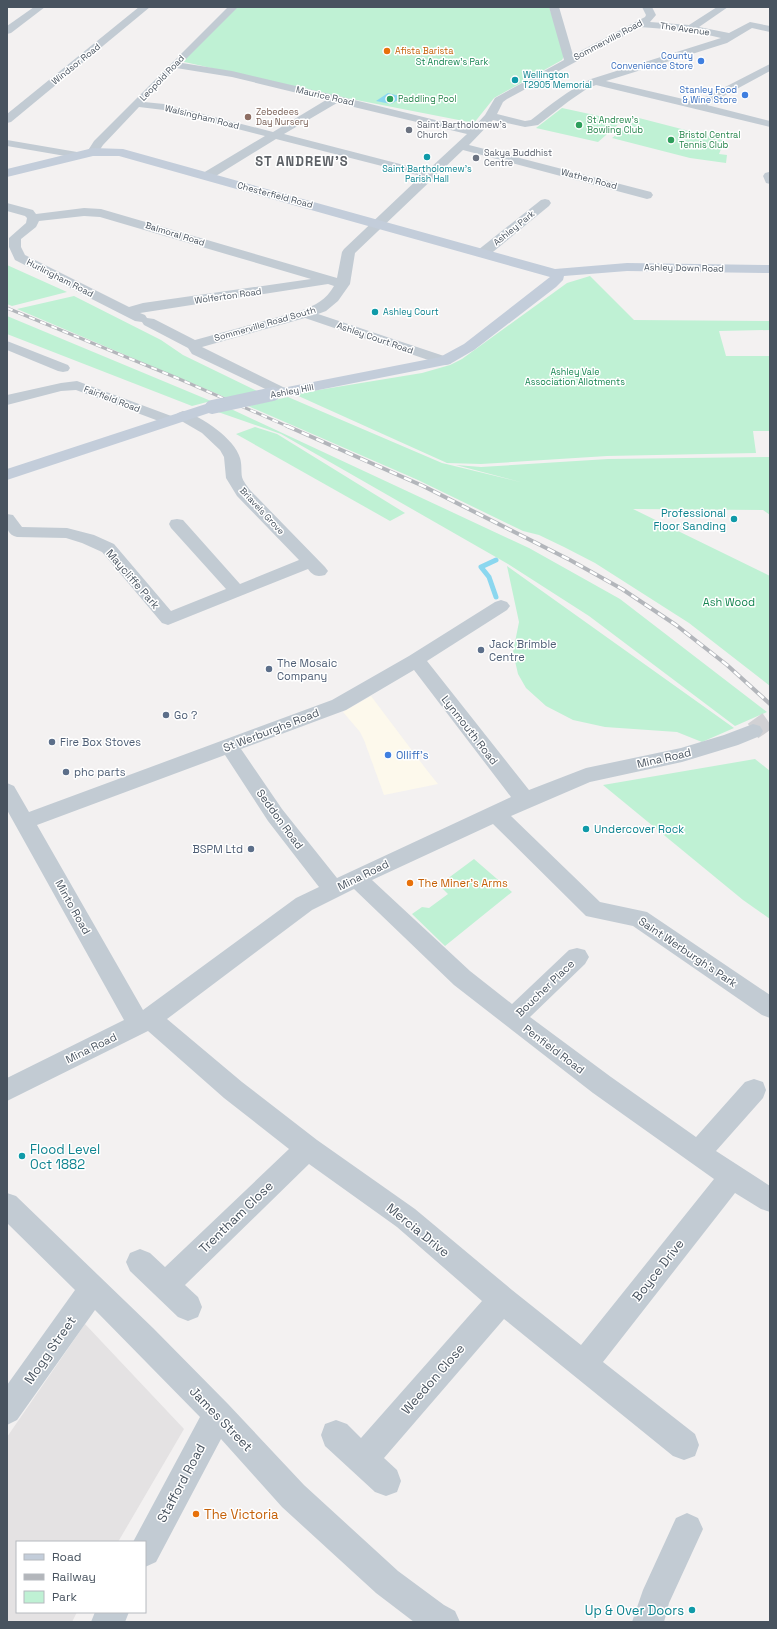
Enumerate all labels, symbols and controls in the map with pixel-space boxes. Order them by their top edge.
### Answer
street label: Sommerville Road [571,17,645,63]
street label: The Avenue [659,20,711,38]
street label: Windsor Road [49,40,103,87]
place label: Afista Barista [395,45,453,57]
marker: Afista Barista [382,46,392,56]
place label: County Convenience Store [611,50,693,72]
street label: Leopold Road [137,52,187,104]
park label: St Andrew's Park [416,56,488,68]
marker: County Convenience Store [696,56,706,66]
place label: Wellington T2905 Memorial [523,69,592,91]
marker: Wellington T2905 Memorial [510,75,520,85]
street label: Maurice Road [295,84,355,109]
place label: Stanley Food & Wine Store [680,84,737,106]
marker: Stanley Food & Wine Store [740,90,750,100]
place label: Paddling Pool [398,93,457,105]
marker: Paddling Pool [385,94,395,104]
street label: Walsingham Road [164,102,241,132]
place label: Zebedees Day Nursery [256,106,309,128]
marker: Zebedees Day Nursery [243,112,253,122]
place label: St Andrew's Bowling Club [587,114,643,136]
place label: Saint Bartholomew's Church [417,119,507,141]
marker: St Andrew's Bowling Club [574,120,584,130]
marker: Saint Bartholomew's Church [404,125,414,135]
place label: Bristol Central Tennis Club [679,129,741,151]
marker: Bristol Central Tennis Club [666,135,676,145]
place label: Sakya Buddhist Centre [484,147,552,169]
marker: Saint Bartholomew's Parish Hall [422,152,432,162]
district label: ST ANDREW'S [255,153,349,170]
marker: Sakya Buddhist Centre [471,153,481,163]
place label: Saint Bartholomew's Parish Hall [382,163,472,185]
street label: Wathen Road [560,166,619,192]
street label: Chesterfield Road [236,179,314,211]
street label: Ashley Park [491,208,537,248]
street label: Balmoral Road [144,219,206,249]
street label: Hurlingham Road [25,256,96,300]
street label: Ashley Down Road [644,261,724,275]
street label: Wolferton Road [194,285,262,307]
street label: Sommerville Road South [213,304,317,344]
place label: Ashley Court [383,306,439,318]
marker: Ashley Court [370,307,380,317]
street label: Ashley Court Road [335,319,415,357]
park label: Ashley Vale Association Allotments [525,366,625,388]
street label: Ashley Hill [269,381,315,401]
street label: Fairfield Road [82,383,142,415]
street label: Briavels Grove [237,485,287,537]
place label: Professional Floor Sanding [653,506,726,533]
marker: Professional Floor Sanding [729,514,739,524]
street label: Maycliffe Park [103,546,163,612]
park label: Ash Wood [703,595,755,609]
place label: Jack Brimble Centre [489,637,557,664]
marker: Jack Brimble Centre [476,645,486,655]
place label: The Mosaic Company [277,656,337,683]
marker: The Mosaic Company [264,664,274,674]
street label: Lynmouth Road [439,693,501,767]
street label: St Werburghs Road [221,705,321,755]
place label: Go ? [174,708,197,722]
marker: Go ? [161,710,171,720]
place label: Fire Box Stoves [60,735,141,749]
marker: Fire Box Stoves [47,737,57,747]
street label: Mina Road [636,745,692,771]
place label: Olliff's [396,748,429,762]
marker: Olliff's [383,750,393,760]
place label: phc parts [74,765,126,779]
marker: phc parts [61,767,71,777]
street label: Seddon Road [254,786,306,852]
place label: Undercover Rock [594,822,684,836]
marker: Undercover Rock [581,824,591,834]
place label: BSPM Ltd [193,842,243,856]
marker: BSPM Ltd [246,844,256,854]
street label: Mina Road [335,857,391,893]
place label: The Miner's Arms [418,876,508,890]
street label: Minto Road [52,877,94,937]
marker: The Miner's Arms [405,878,415,888]
street label: Saint Werburgh's Park [636,914,740,990]
street label: Boucher Place [513,957,577,1019]
street label: Penfield Road [521,1021,587,1077]
street label: Mina Road [63,1030,119,1066]
place label: Flood Level Oct 1882 [30,1141,100,1173]
marker: Flood Level Oct 1882 [17,1151,27,1161]
street label: Trentham Close [195,1177,277,1257]
street label: Mercia Drive [383,1199,453,1261]
street label: Boyce Drive [628,1235,688,1305]
street label: Mogg Street [20,1313,80,1387]
street label: Weedon Close [398,1340,468,1418]
street label: James Street [186,1383,256,1455]
street label: Stafford Road [153,1441,209,1525]
place label: The Victoria [204,1506,279,1523]
marker: The Victoria [191,1509,201,1519]
legend [16,1541,146,1613]
text: Road [52,1549,81,1565]
text: Railway [52,1569,96,1585]
text: Park [52,1589,77,1605]
place label: Up & Over Doors [585,1602,684,1619]
marker: Up & Over Doors [687,1605,697,1615]

